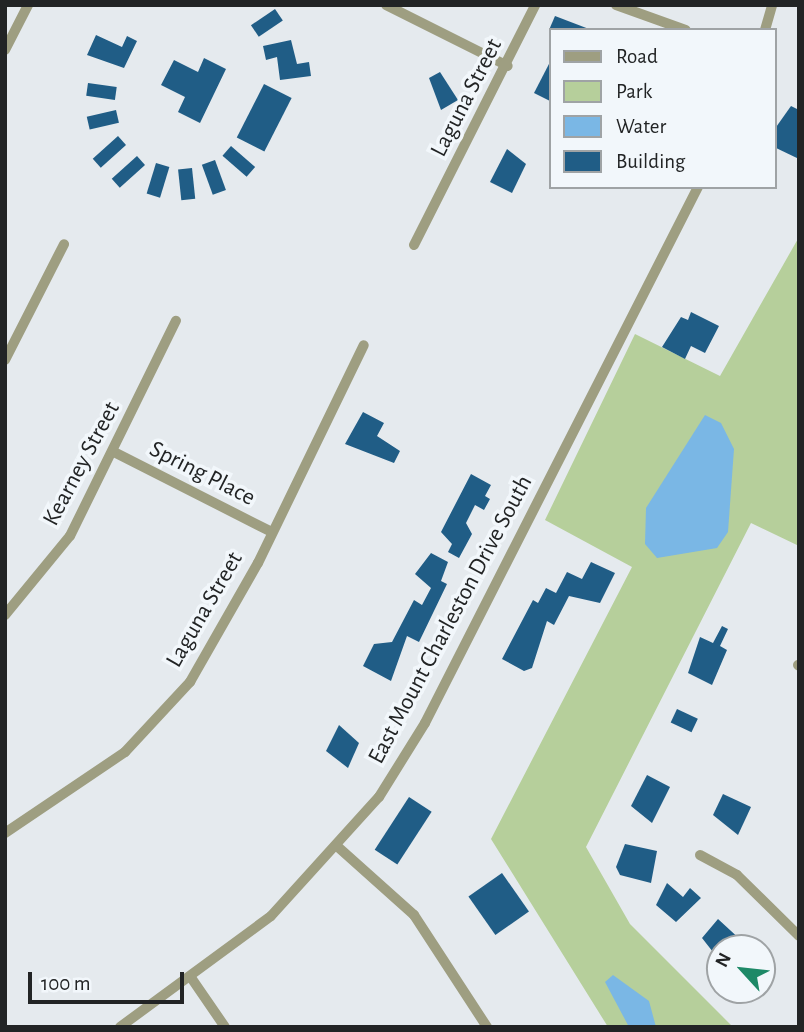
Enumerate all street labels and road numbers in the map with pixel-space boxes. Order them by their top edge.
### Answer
street label: Laguna Street [425,34,509,162]
street label: Kearney Street [37,397,127,531]
street label: Spring Place [144,435,260,513]
street label: East Mount Charleston Drive South [363,471,539,769]
street label: Laguna Street [160,547,250,673]

